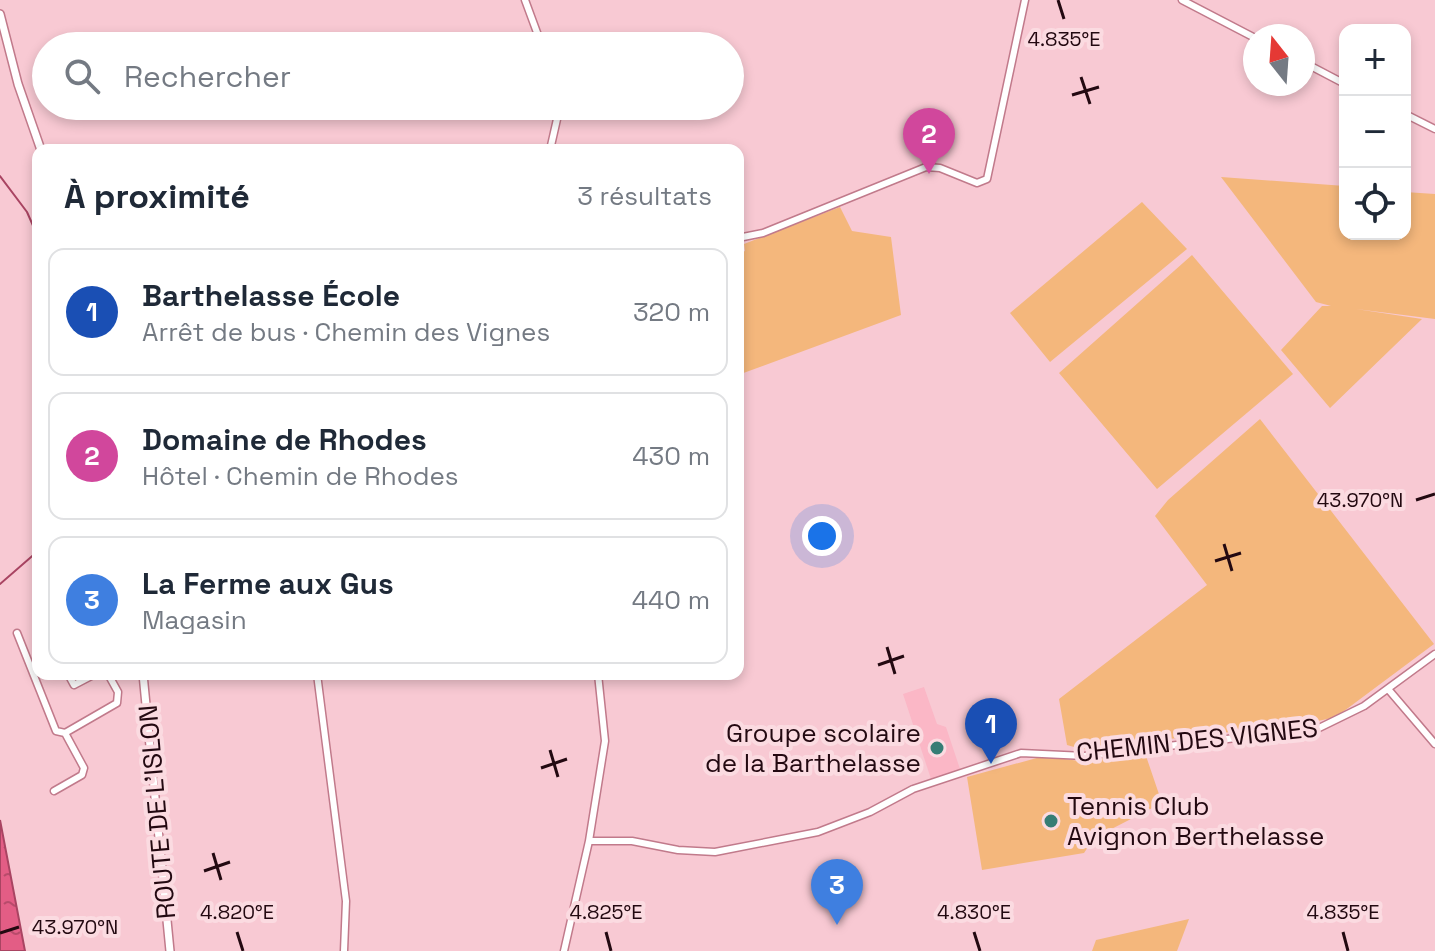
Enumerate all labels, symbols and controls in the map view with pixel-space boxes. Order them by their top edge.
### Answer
north arrow [1243,24,1315,96]
map controls [1339,24,1411,240]
button: + [1339,24,1411,96]
text: 4.835°E [1028,26,1100,52]
search box [32,32,744,120]
icon: search [60,54,104,98]
text: Rechercher [124,57,291,96]
button: − [1339,96,1411,168]
pin: 2 [903,108,955,174]
button: locate [1339,168,1411,240]
text: À proximité [64,175,250,218]
text: 3 résultats [577,179,712,213]
text: Barthelasse École [142,276,400,315]
text: 1 [86,295,98,329]
text: 320 m [633,295,710,329]
text: Arrêt de bus · Chemin des Vignes [142,315,550,349]
text: Domaine de Rhodes [142,420,427,459]
text: 2 [84,439,100,473]
text: 430 m [632,439,710,473]
text: Hôtel · Chemin de Rhodes [142,459,459,493]
text: 43.970°N [1317,487,1403,513]
your location [802,516,842,556]
text: La Ferme aux Gus [142,564,394,603]
text: 3 [84,583,100,617]
text: 440 m [632,583,710,617]
text: Magasin [142,603,247,637]
pin: 1 [965,698,1017,764]
street label: ROUTE DE L'ISLON [131,703,183,921]
street label: CHEMIN DES VIGNES [1075,710,1319,770]
place label: Groupe scolaire de la Barthelasse [705,716,921,780]
marker: Groupe scolaire de la Barthelasse [928,739,946,757]
place label: Tennis Club Avignon Berthelasse [1067,789,1324,853]
marker: Tennis Club Avignon Berthelasse [1042,812,1060,830]
pin: 3 [811,859,863,925]
text: 4.820°E [200,899,274,925]
text: 4.825°E [570,899,642,925]
text: 4.830°E [937,899,1011,925]
text: 4.835°E [1307,899,1379,925]
text: 43.970°N [32,914,118,940]

